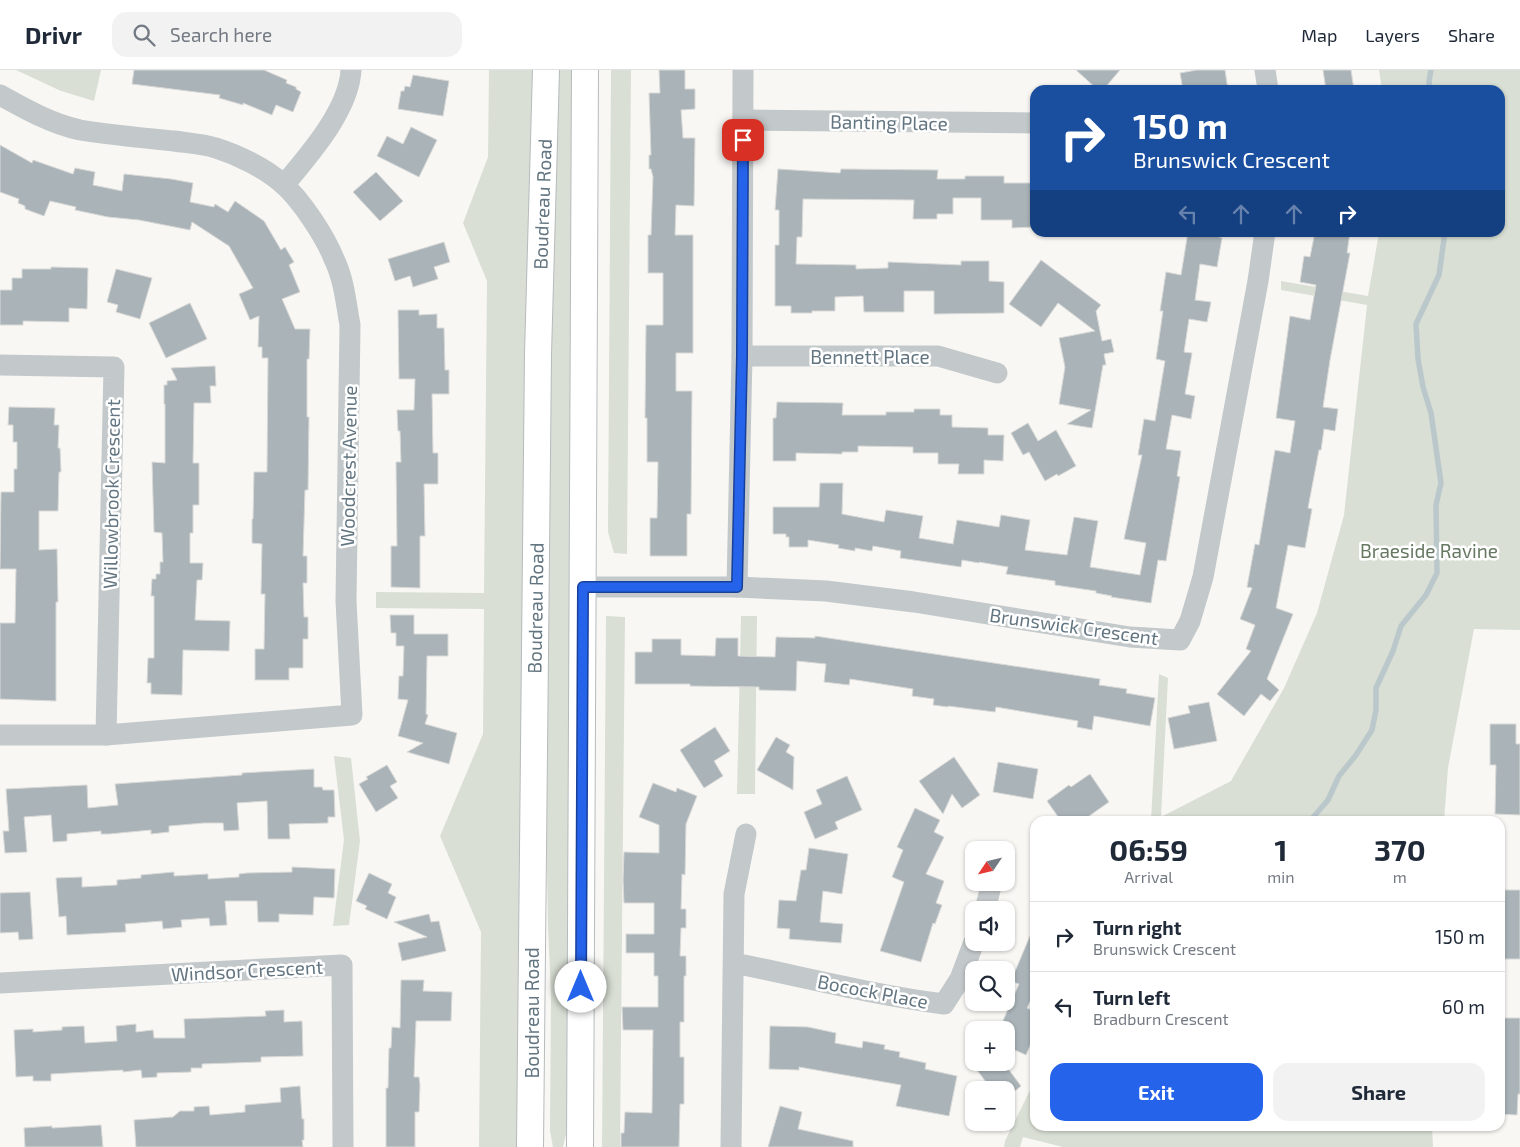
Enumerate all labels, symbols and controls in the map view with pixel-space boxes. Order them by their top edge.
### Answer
search box [112,12,462,57]
text: Drivr [25,20,82,49]
icon: search [130,21,158,49]
text: Search here [170,23,272,46]
text: Map [1301,24,1337,46]
text: Layers [1365,24,1420,46]
text: Share [1448,24,1495,46]
text: 150 m [1133,104,1228,146]
icon: right [1050,105,1115,170]
street label: Banting Place [830,109,948,135]
pin [722,119,764,161]
icon: arrive [729,126,757,154]
street label: Boudreau Road [528,138,556,270]
text: Brunswick Crescent [1133,146,1330,172]
icon: left [1174,200,1202,228]
icon: ahead [1227,200,1255,228]
icon: ahead [1280,200,1308,228]
icon: right [1333,200,1361,228]
street label: Bennett Place [810,345,930,368]
street label: Woodcrest Avenue [335,385,361,547]
street label: Willowbrook Crescent [98,399,124,589]
park label: Braeside Ravine [1360,539,1498,562]
street label: Boudreau Road [522,542,548,674]
street label: Brunswick Crescent [988,603,1160,649]
text: 06:59 [1109,831,1188,867]
text: 1 [1274,831,1287,867]
text: 370 [1374,831,1426,867]
north arrow [965,841,1015,891]
map controls [965,841,1015,1131]
text: Arrival [1124,867,1173,886]
text: min [1267,867,1295,886]
text: m [1393,867,1407,886]
button: sound [965,901,1015,951]
text: Turn right [1093,916,1181,939]
icon: right [1050,923,1078,951]
text: 150 m [1435,925,1485,948]
text: Brunswick Crescent [1093,939,1236,958]
street label: Boudreau Road [520,947,543,1079]
street label: Windsor Crescent [170,955,324,985]
position arrow [554,960,606,1012]
button: search [965,961,1015,1011]
street label: Bocock Place [816,969,930,1013]
text: Turn left [1093,986,1170,1009]
icon: left [1050,993,1078,1021]
text: 60 m [1442,995,1485,1018]
text: Bradburn Crescent [1093,1009,1229,1028]
button: + [965,1021,1015,1071]
button: Exit [1050,1063,1263,1121]
button: Share [1273,1063,1485,1121]
button: − [965,1081,1015,1131]

